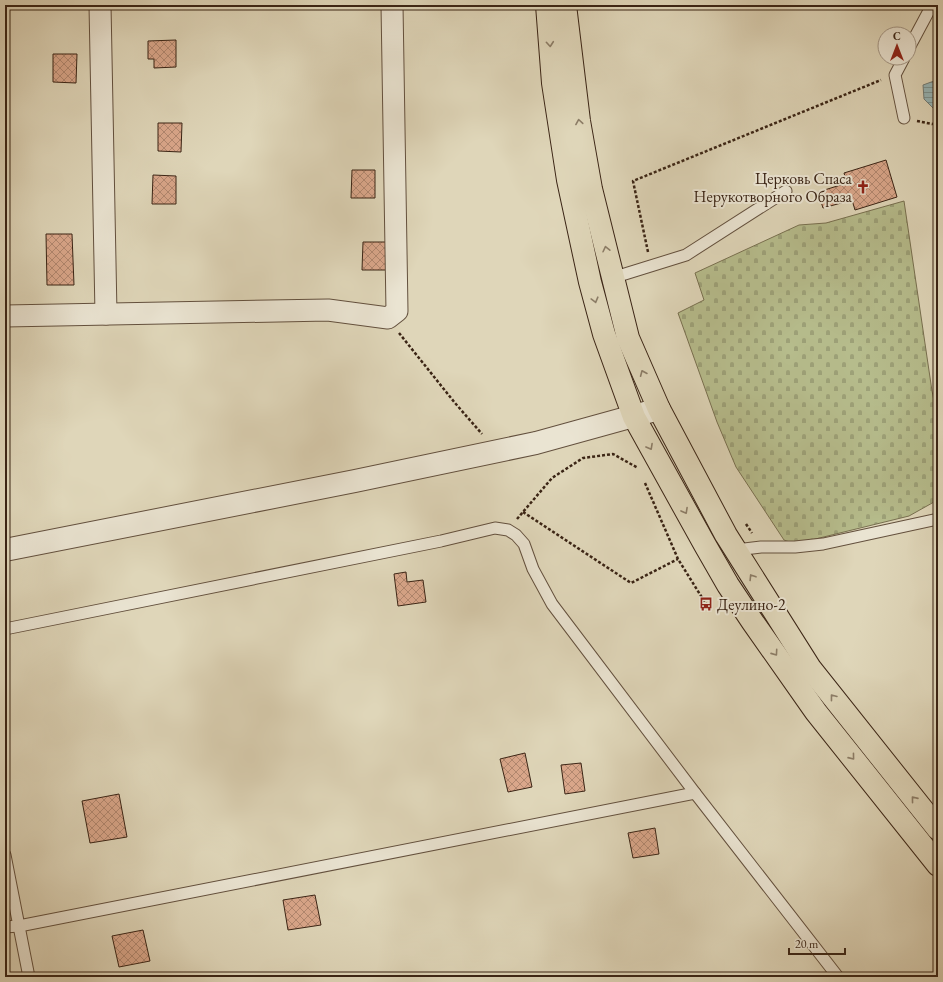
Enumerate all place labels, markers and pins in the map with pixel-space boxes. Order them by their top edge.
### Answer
place label: Церковь Спаса Нерукотворного Образа [694,168,853,207]
church icon: Церковь Спаса Нерукотворного Образа [855,179,871,195]
place label: Деулино-2 [717,594,786,615]
bus stop icon: Деулино-2 [698,596,714,612]

